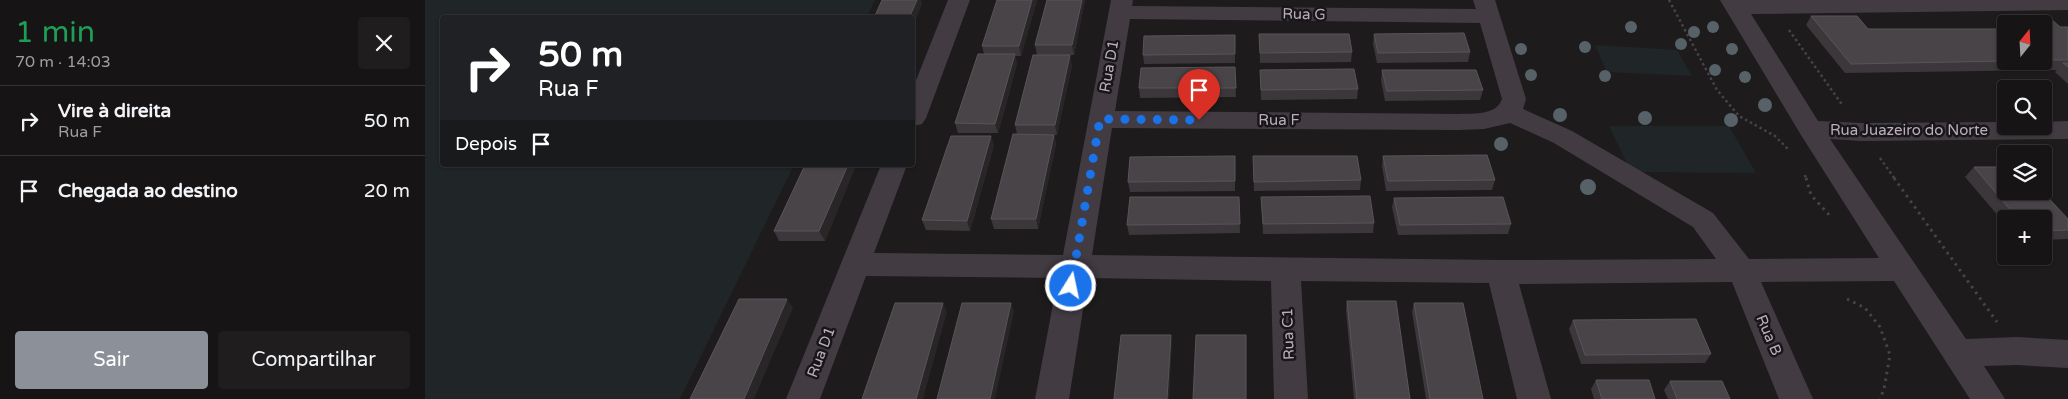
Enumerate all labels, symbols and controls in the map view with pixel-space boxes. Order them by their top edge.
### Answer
street label: Rua G [1282,5,1326,23]
text: 1 min [15,14,95,51]
north arrow [1997,15,2053,70]
map controls [1997,15,2052,265]
button: close [358,17,410,69]
text: 50 m [538,34,623,76]
icon: right [455,35,520,100]
street label: Rua D1 [1096,38,1122,94]
text: 70 m · 14:03 [15,52,111,72]
pin [1178,69,1220,120]
text: Rua F [538,76,599,102]
icon: arrive [1185,76,1213,104]
button: search [1997,80,2052,135]
text: Vire à direita [58,100,171,122]
icon: right [15,107,43,135]
text: 50 m [364,110,410,132]
street label: Rua F [1258,111,1300,129]
street label: Rua Juazeiro do Norte [1830,121,1988,139]
text: Rua F [58,122,102,142]
icon: arrive [527,130,555,158]
text: Depois [455,133,517,155]
button: layers [1997,145,2052,200]
icon: arrive [15,177,43,205]
text: Chegada ao destino [58,180,238,202]
text: 20 m [364,180,410,202]
button: + [1997,210,2052,265]
position arrow [1044,259,1096,311]
street label: Rua C1 [1278,308,1298,360]
street label: Rua B [1752,312,1786,358]
street label: Rua D1 [803,324,839,380]
button: Sair [15,331,208,389]
button: Compartilhar [218,331,410,389]

